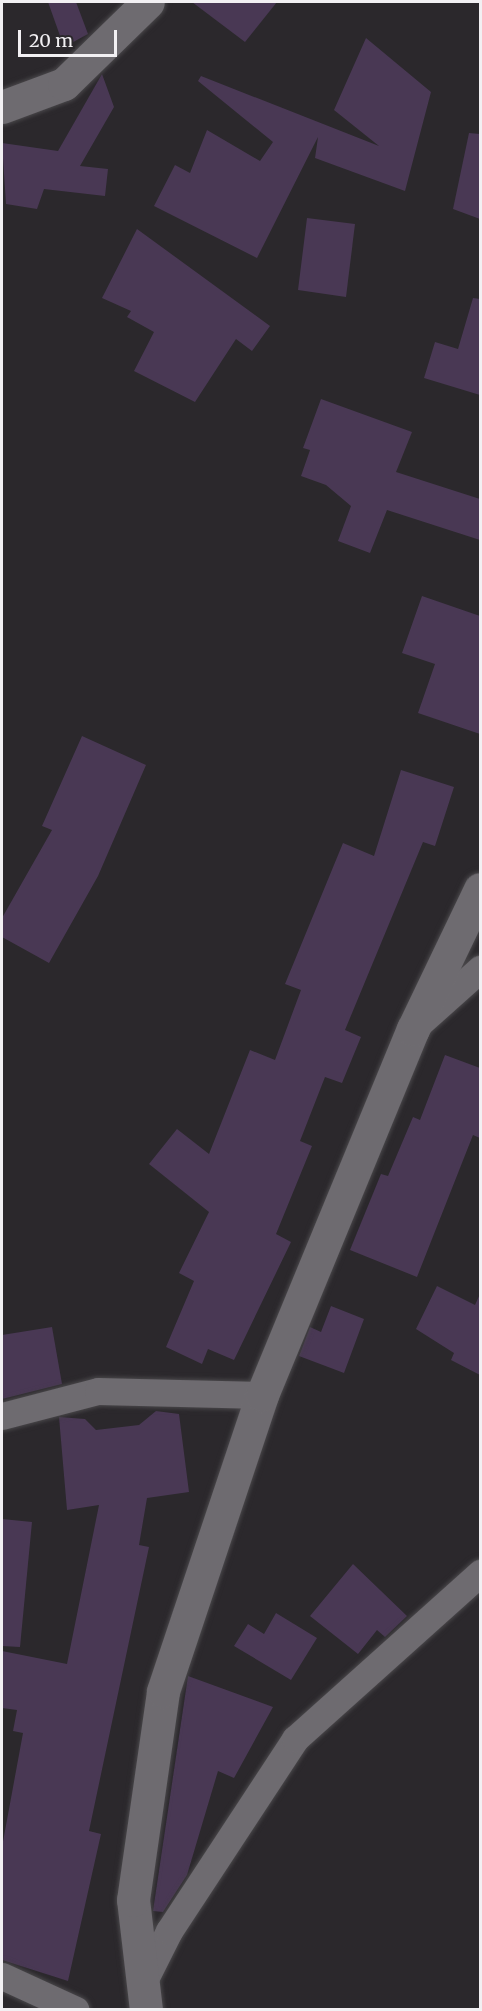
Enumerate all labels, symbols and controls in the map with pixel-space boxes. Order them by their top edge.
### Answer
scale bar [21,18,120,56]
text: 20 m [29,29,73,52]

